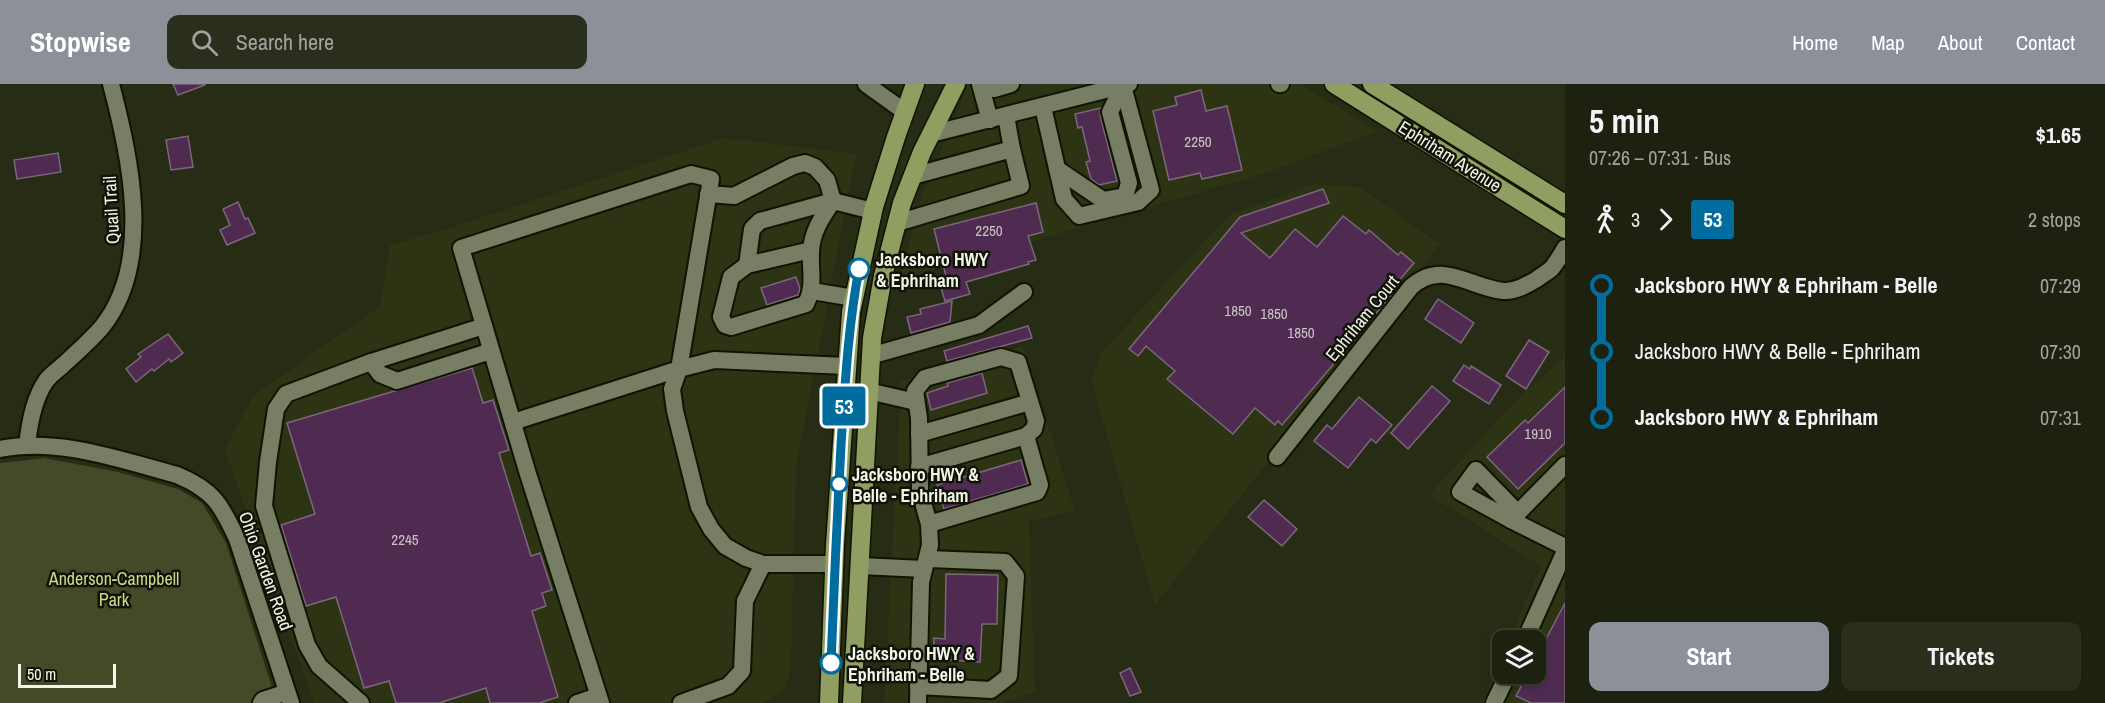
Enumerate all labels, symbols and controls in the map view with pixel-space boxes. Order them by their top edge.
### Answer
search box [167,15,587,69]
text: Stopwise [30,23,131,61]
icon: search [188,26,221,59]
text: Search here [236,27,334,57]
text: Home [1792,28,1838,57]
text: Map [1871,28,1905,57]
text: About [1938,28,1983,57]
text: Contact [2016,28,2075,57]
text: 5 min [1589,99,1660,143]
street label: Ephriham Avenue [1394,114,1506,198]
text: $1.65 [2036,120,2081,150]
house number: 2250 [1184,131,1212,152]
text: 07:26 – 07:31 · Bus [1589,144,1731,171]
street label: Quail Trail [97,175,125,245]
icon: walk [1589,203,1622,236]
icon: forward [1649,203,1682,236]
text: 53 [1703,205,1722,234]
text: 3 [1631,206,1640,233]
text: 2 stops [2028,206,2081,233]
house number: 2250 [975,220,1003,241]
place label: Jacksboro HWY & Ephriham [876,247,989,293]
marker: Jacksboro HWY & Ephriham [848,258,870,280]
street label: Ephriham Court [1320,270,1404,366]
text: Jacksboro HWY & Ephriham - Belle [1635,270,1937,300]
text: 07:29 [2040,272,2081,299]
house number: 1850 [1224,300,1252,321]
house number: 1850 [1260,303,1288,324]
house number: 1850 [1287,322,1315,343]
text: Jacksboro HWY & Belle - Ephriham [1635,336,1920,366]
text: 07:30 [2040,338,2081,365]
line badge: 53 [817,386,871,426]
text: 53 [834,392,854,421]
text: Jacksboro HWY & Ephriham [1635,402,1878,432]
text: 07:31 [2040,404,2081,431]
house number: 1910 [1524,423,1552,444]
place label: Jacksboro HWY & Belle - Ephriham [852,462,979,508]
marker: Jacksboro HWY & Belle - Ephriham [830,475,848,493]
street label: Ohio Garden Road [233,508,299,634]
house number: 2245 [391,529,419,550]
park label: Anderson-Campbell Park [48,566,179,612]
button: Start [1589,622,1829,691]
button: Tickets [1841,622,2081,691]
map controls [1492,630,1546,684]
button: layers [1492,630,1546,684]
place label: Jacksboro HWY & Ephriham - Belle [848,641,975,687]
marker: Jacksboro HWY & Ephriham - Belle [820,652,842,674]
scale bar [18,661,116,688]
text: 50 m [27,663,56,685]

